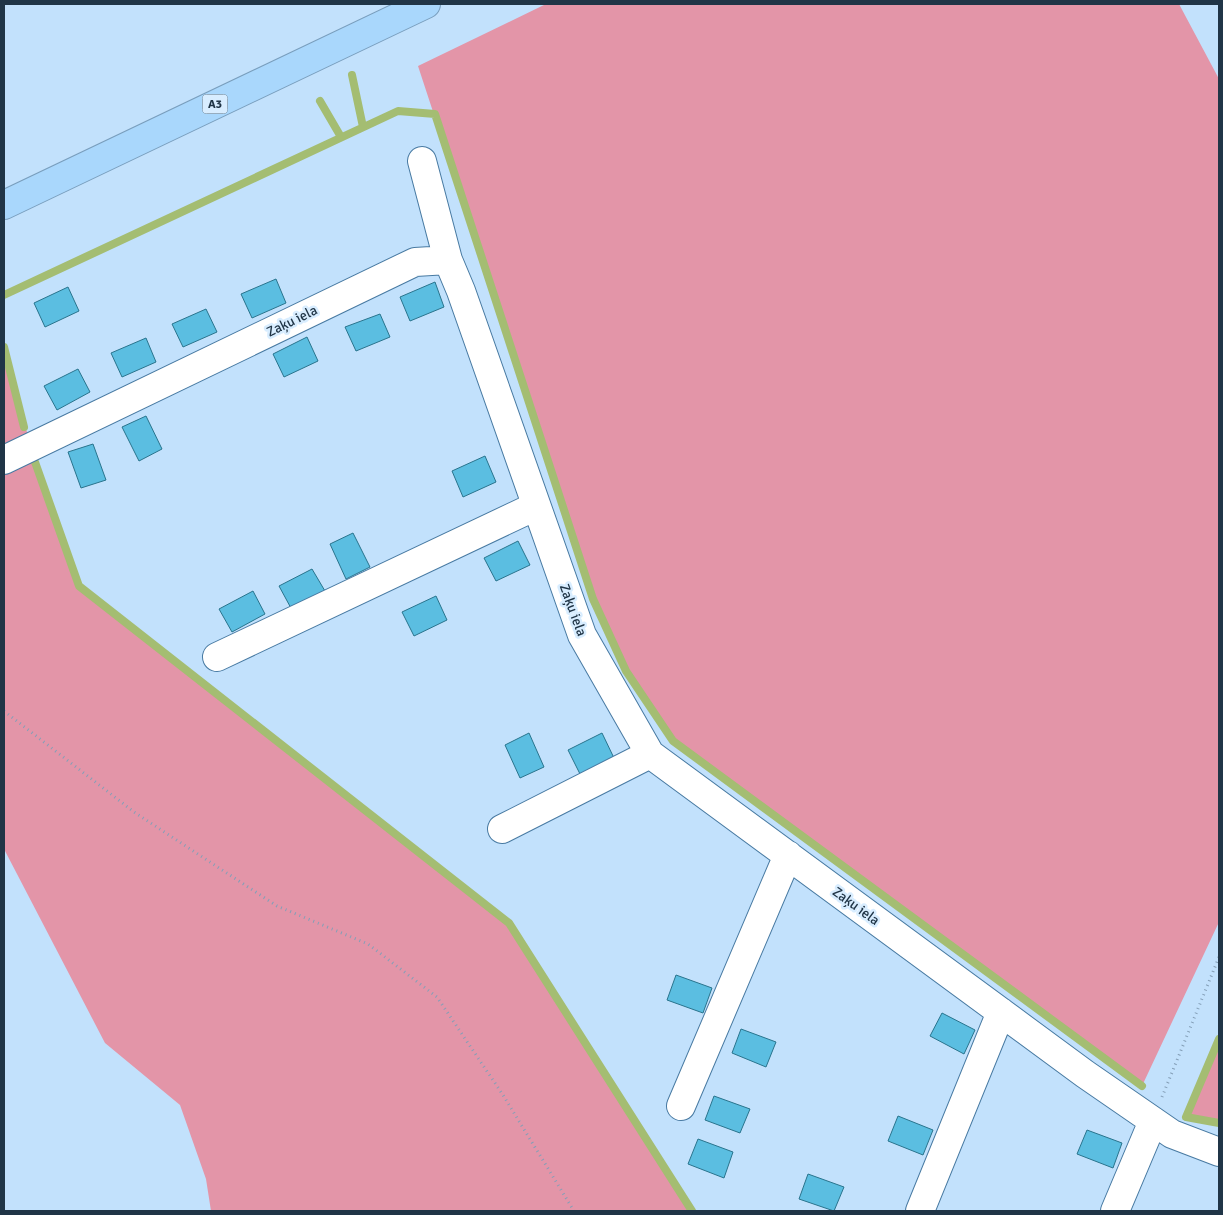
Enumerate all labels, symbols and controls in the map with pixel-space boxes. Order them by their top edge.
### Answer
road number: A3 [202,95,228,114]
street label: Zaķu iela [264,301,320,341]
street label: Zaķu iela [556,582,590,638]
street label: Zaķu iela [829,883,883,929]

